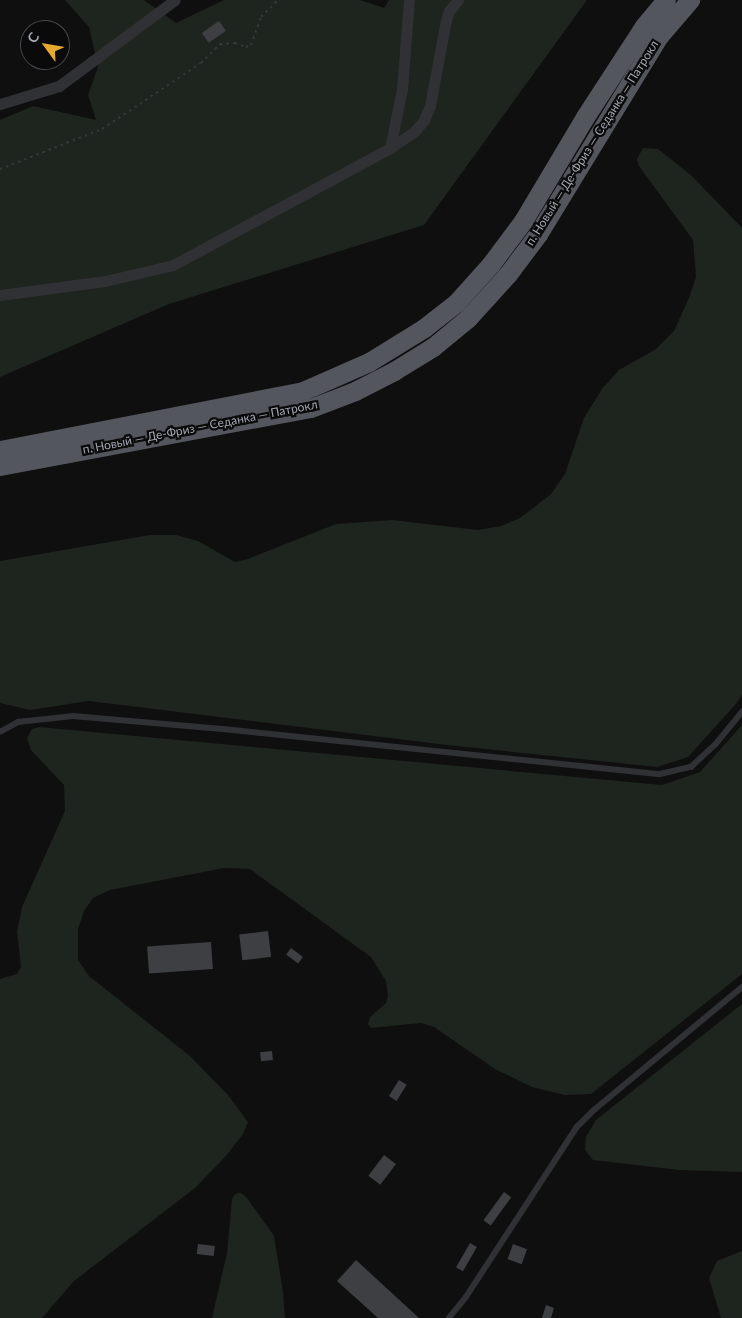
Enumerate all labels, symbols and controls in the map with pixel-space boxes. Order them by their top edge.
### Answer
north arrow [20,20,70,70]
text: С [23,29,42,46]
street label: п. Новый — Де-Фриз — Седанка — Патрокл [523,38,661,248]
street label: п. Новый — Де-Фриз — Седанка — Патрокл [81,397,319,457]

